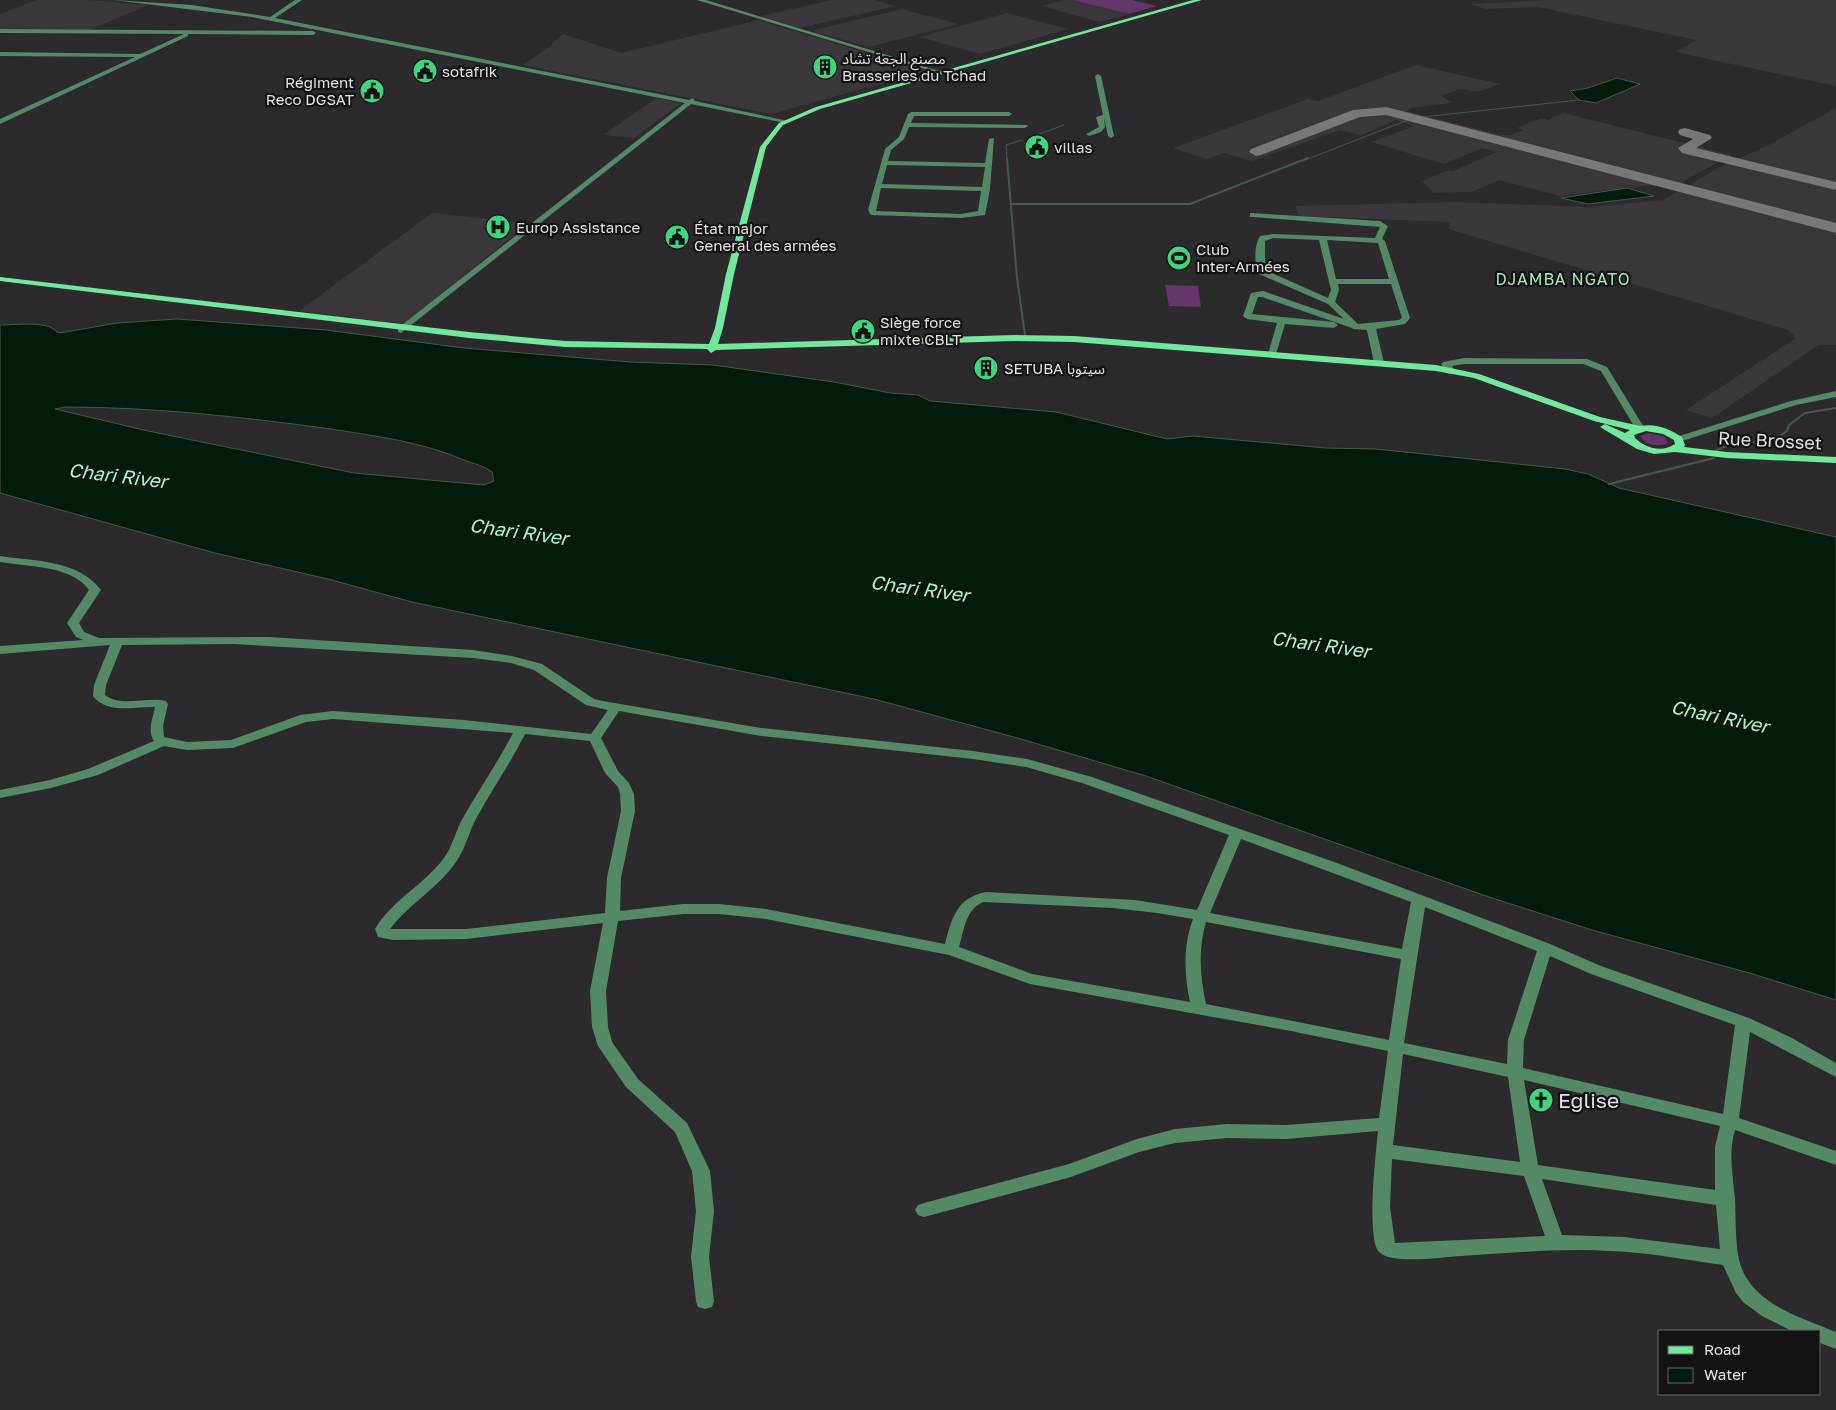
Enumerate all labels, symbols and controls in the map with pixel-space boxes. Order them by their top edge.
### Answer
place label: مصنع الجعة تشاد Brasseries du Tchad [842,49,986,84]
building icon: مصنع الجعة تشاد Brasseries du Tchad [812,54,838,80]
public building icon: sotafrik [412,58,438,84]
place label: sotafrik [442,62,498,80]
place label: Régiment Reco DGSAT [266,73,354,108]
public building icon: Régiment Reco DGSAT [359,78,385,104]
public building icon: villas [1024,134,1050,160]
place label: villas [1054,138,1092,156]
hospital icon: Europ Assistance [485,214,511,240]
place label: Europ Assistance [516,218,641,236]
place label: État major General des armées [694,219,837,254]
public building icon: État major General des armées [664,224,690,250]
place label: Club Inter-Armées [1196,240,1290,275]
sports icon: Club Inter-Armées [1166,245,1192,271]
district label: DJAMBA NGATO [1495,269,1631,289]
place label: Siège force mixte CBLT [880,313,961,348]
public building icon: Siège force mixte CBLT [850,318,876,344]
building icon: SETUBA سيتوبا [973,355,999,381]
place label: SETUBA سيتوبا [1004,359,1105,378]
street label: Rue Brosset [1717,426,1823,454]
water label: Chari River [67,458,171,493]
water label: Chari River [468,513,572,550]
water label: Chari River [869,570,973,607]
water label: Chari River [1270,626,1374,663]
water label: Chari River [1669,694,1773,738]
church icon: Eglise [1528,1087,1554,1113]
place label: Eglise [1558,1087,1619,1113]
legend [1658,1330,1821,1395]
text: Road [1704,1340,1741,1358]
text: Water [1704,1365,1747,1383]

